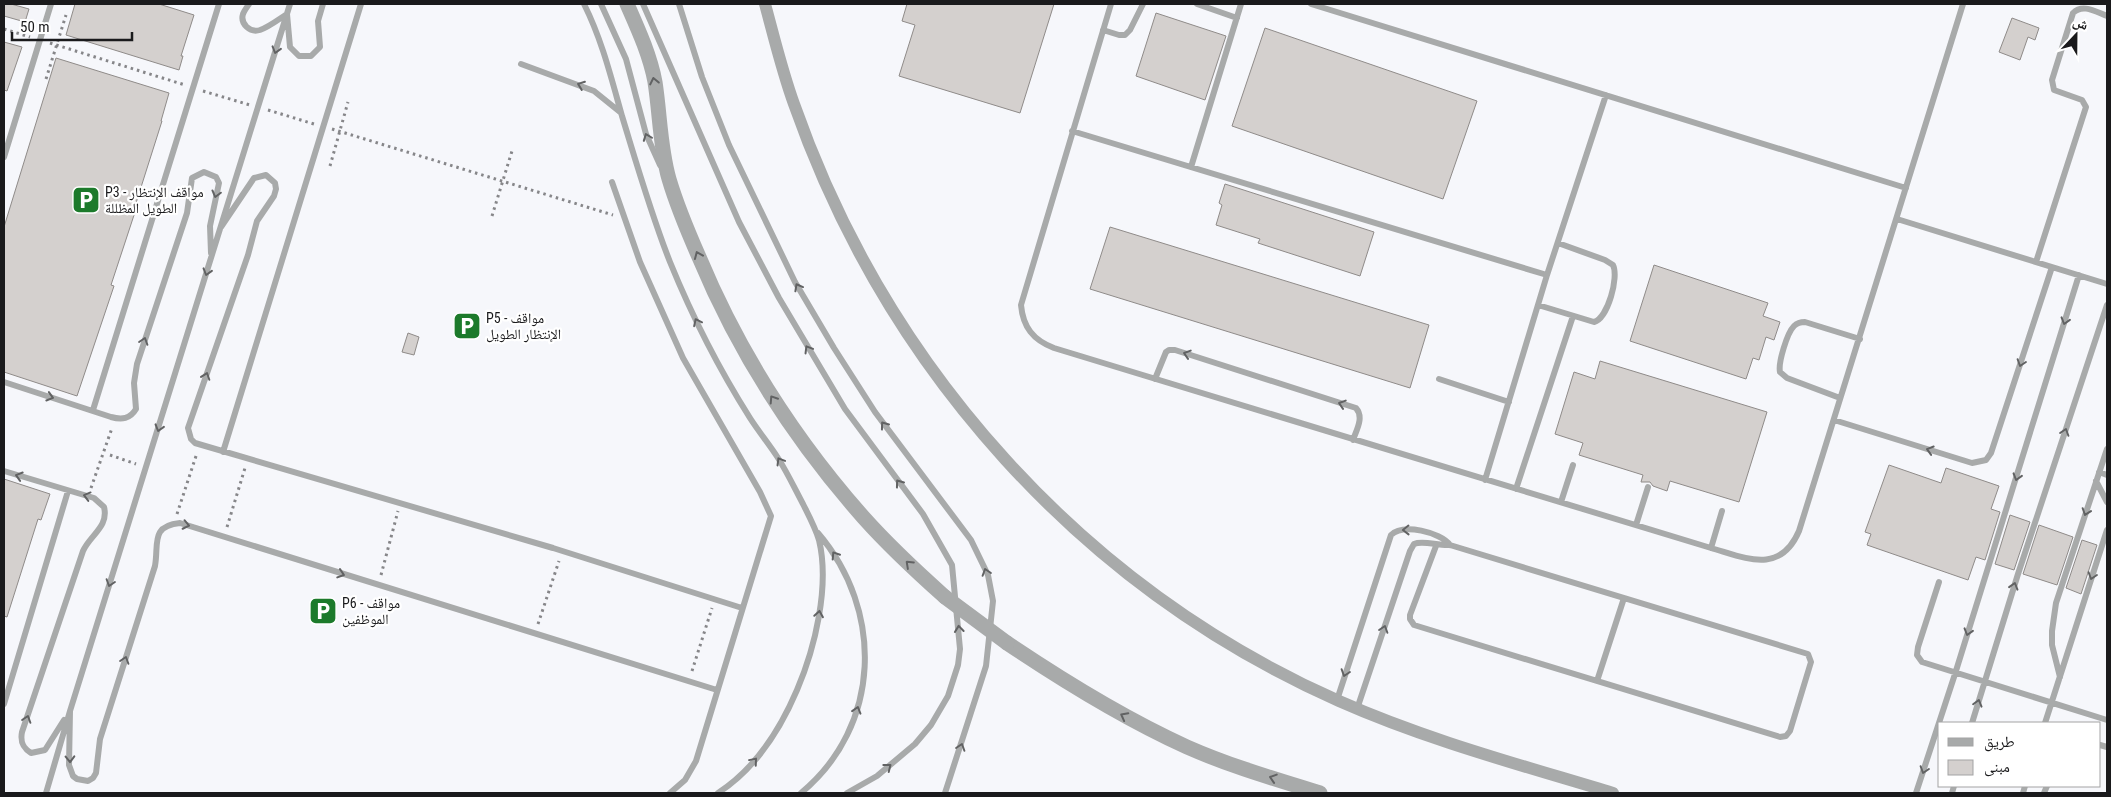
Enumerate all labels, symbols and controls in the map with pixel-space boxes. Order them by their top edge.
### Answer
scale bar [12,10,132,42]
north arrow [2051,10,2101,60]
text: ش [2071,13,2091,34]
text: 50 m [20,18,50,36]
one-way arrow [272,46,282,54]
one-way arrow [649,76,660,85]
one-way arrow [578,81,586,91]
one-way arrow [643,134,653,142]
place label: P3 - مواقف الإنتظار الطويل المظللة [105,184,204,217]
parking icon: P3 - مواقف الإنتظار الطويل المظللة [71,185,101,215]
one-way arrow [212,189,222,197]
one-way arrow [694,251,704,260]
one-way arrow [202,268,212,276]
one-way arrow [794,283,804,292]
place label: P5 - مواقف الإنتظار الطويل [486,310,561,343]
parking icon: P5 - مواقف الإنتظار الطويل [452,311,482,341]
one-way arrow [2060,317,2070,325]
one-way arrow [693,318,703,327]
one-way arrow [139,338,149,346]
one-way arrow [804,345,814,354]
one-way arrow [1183,350,1192,360]
one-way arrow [2016,358,2026,367]
one-way arrow [200,372,210,381]
one-way arrow [46,391,54,401]
one-way arrow [770,395,779,404]
one-way arrow [1338,399,1346,409]
one-way arrow [881,421,890,431]
one-way arrow [155,423,165,431]
one-way arrow [2060,428,2070,436]
one-way arrow [1926,445,1935,455]
one-way arrow [776,458,786,467]
one-way arrow [15,472,24,482]
one-way arrow [2012,472,2022,480]
one-way arrow [896,479,905,489]
one-way arrow [83,492,92,502]
one-way arrow [2082,507,2092,516]
one-way arrow [181,519,190,530]
one-way arrow [1401,525,1409,535]
one-way arrow [832,551,841,560]
one-way arrow [906,561,915,570]
one-way arrow [336,568,344,578]
one-way arrow [982,568,992,577]
one-way arrow [2088,571,2098,580]
one-way arrow [106,578,116,586]
one-way arrow [2009,582,2019,591]
place label: P6 - مواقف الموظفين [342,595,400,628]
parking icon: P6 - مواقف الموظفين [308,596,338,626]
one-way arrow [813,610,824,618]
one-way arrow [954,625,965,633]
one-way arrow [1378,626,1388,634]
one-way arrow [1964,627,1974,636]
one-way arrow [119,656,129,664]
one-way arrow [1341,669,1351,677]
one-way arrow [1973,699,1983,708]
one-way arrow [851,706,861,715]
one-way arrow [1120,712,1129,722]
one-way arrow [21,715,31,723]
legend [1938,722,2101,787]
text: طريق [1984,733,2015,752]
one-way arrow [955,743,965,752]
one-way arrow [64,756,75,764]
one-way arrow [749,758,757,767]
text: مبنى [1984,758,2010,777]
one-way arrow [882,765,891,773]
one-way arrow [1919,765,1929,774]
one-way arrow [1270,774,1278,784]

